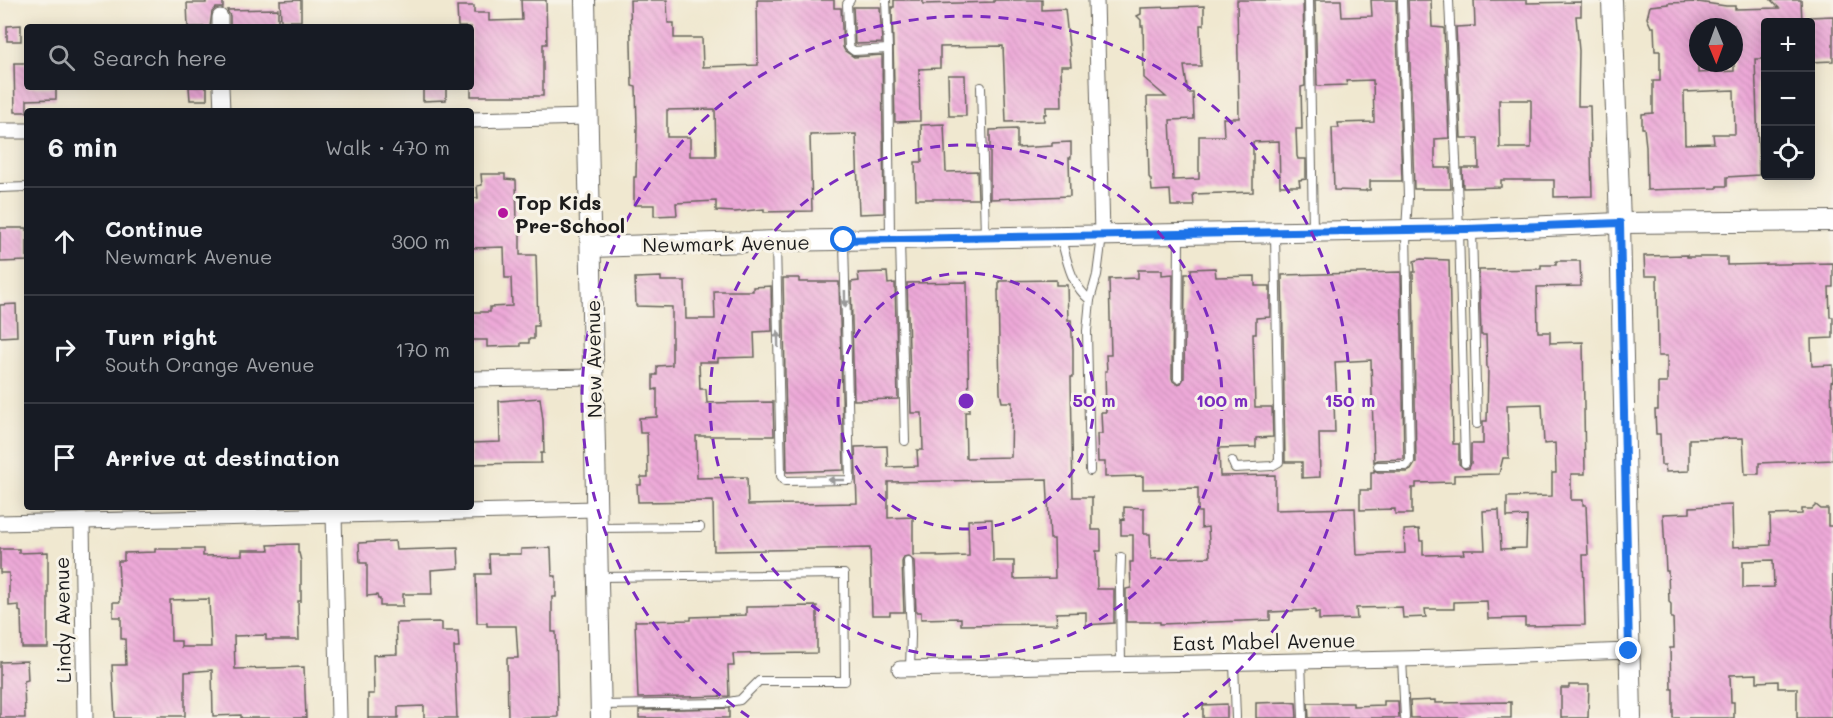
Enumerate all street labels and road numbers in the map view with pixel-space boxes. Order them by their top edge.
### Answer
street label: Newmark Avenue [642,229,810,257]
street label: New Avenue [579,300,607,418]
street label: Lindy Avenue [48,557,76,683]
street label: East Mabel Avenue [1172,626,1356,656]

